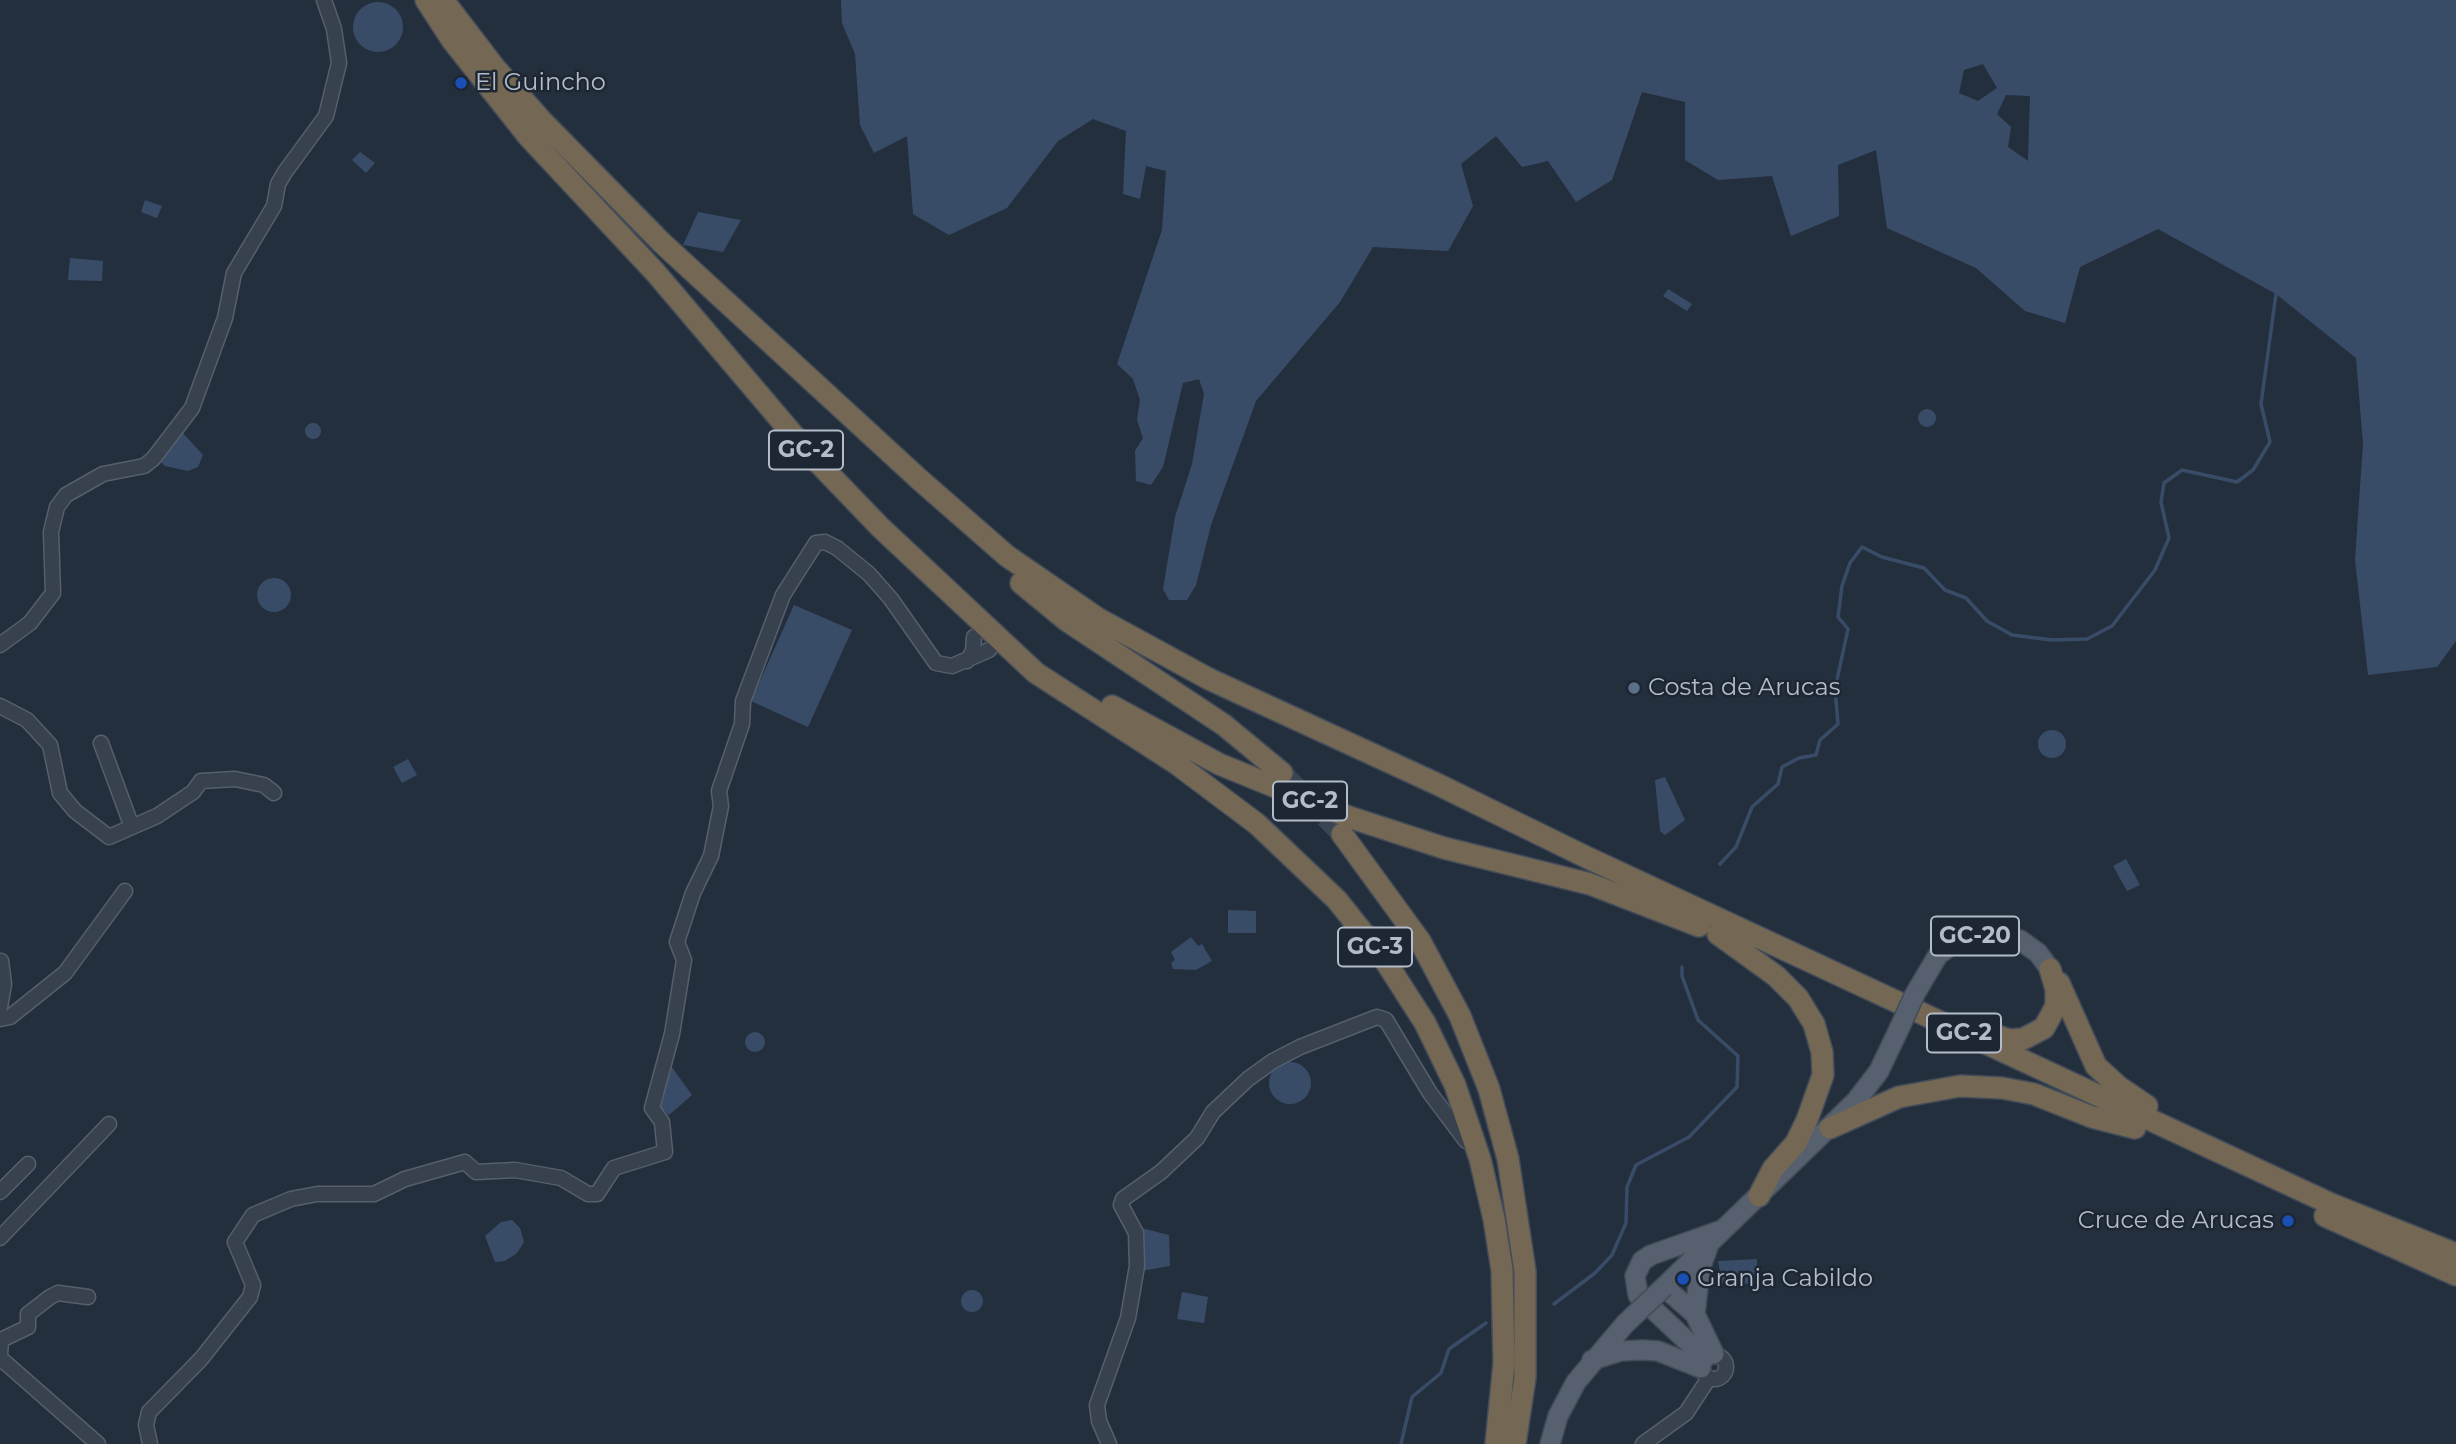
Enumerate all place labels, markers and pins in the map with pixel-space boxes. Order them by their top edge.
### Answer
place label: El Guincho [475,69,606,97]
marker: El Guincho [453,75,469,91]
place label: Costa de Arucas [1648,674,1840,702]
marker: Costa de Arucas [1626,680,1642,696]
place label: Cruce de Arucas [2078,1207,2274,1235]
marker: Cruce de Arucas [2280,1213,2296,1229]
place label: Granja Cabildo [1697,1265,1873,1293]
marker: Granja Cabildo [1675,1271,1691,1287]

